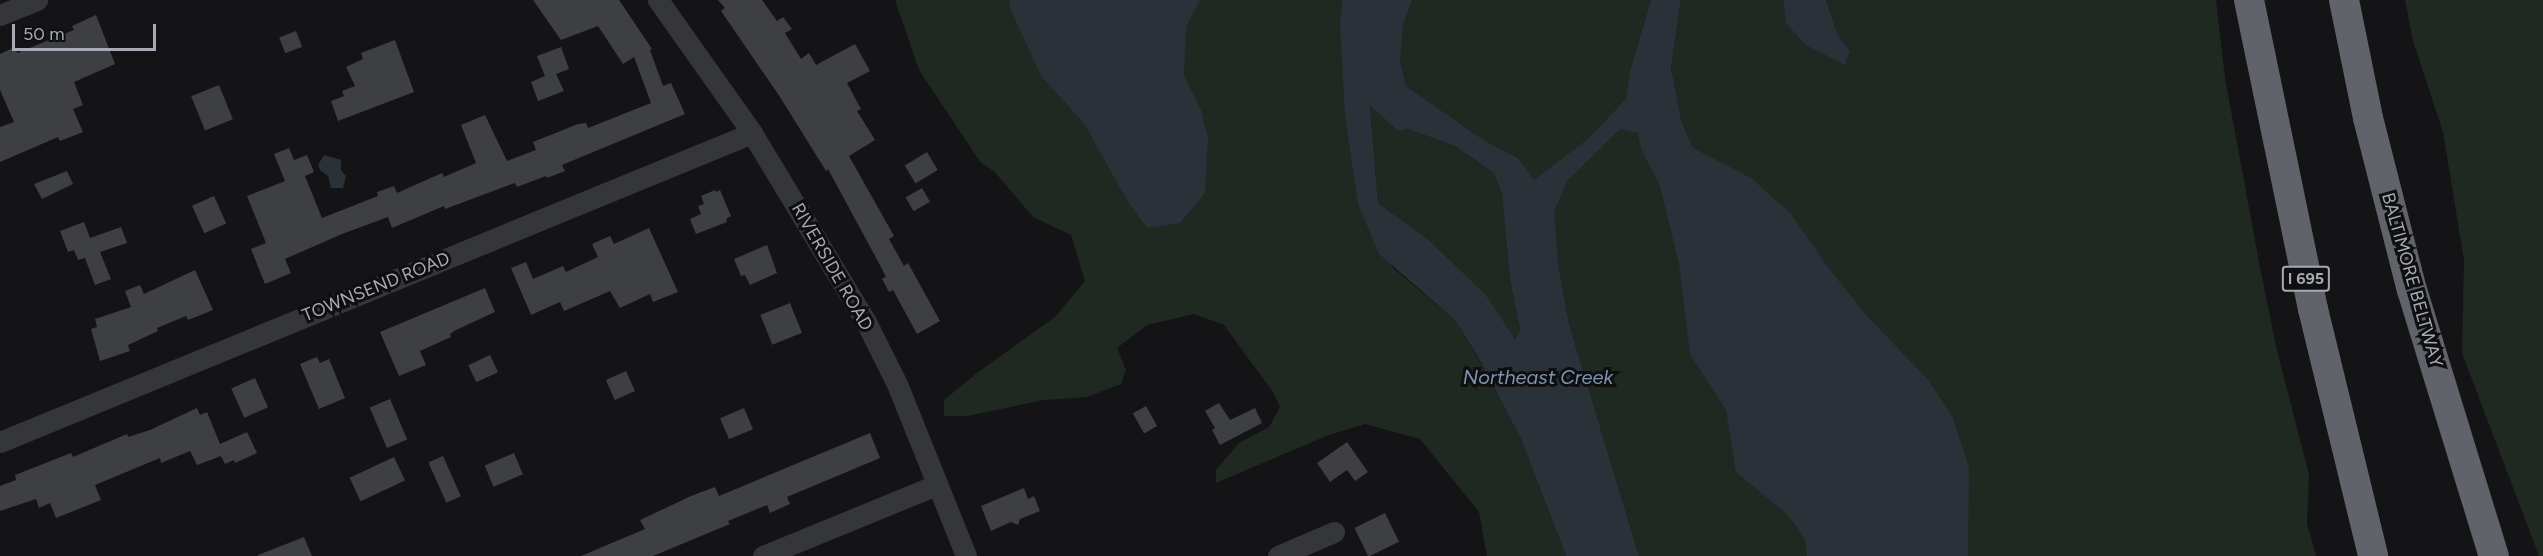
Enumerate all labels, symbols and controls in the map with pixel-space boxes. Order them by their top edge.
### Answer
scale bar [15,12,159,50]
text: 50 m [23,23,65,45]
street label: BALTIMORE BELTWAY [2377,190,2447,370]
street label: RIVERSIDE ROAD [787,199,877,335]
street label: TOWNSEND ROAD [299,248,453,326]
road number: I 695 [2280,266,2332,292]
water label: Northeast Creek [1463,365,1613,389]

